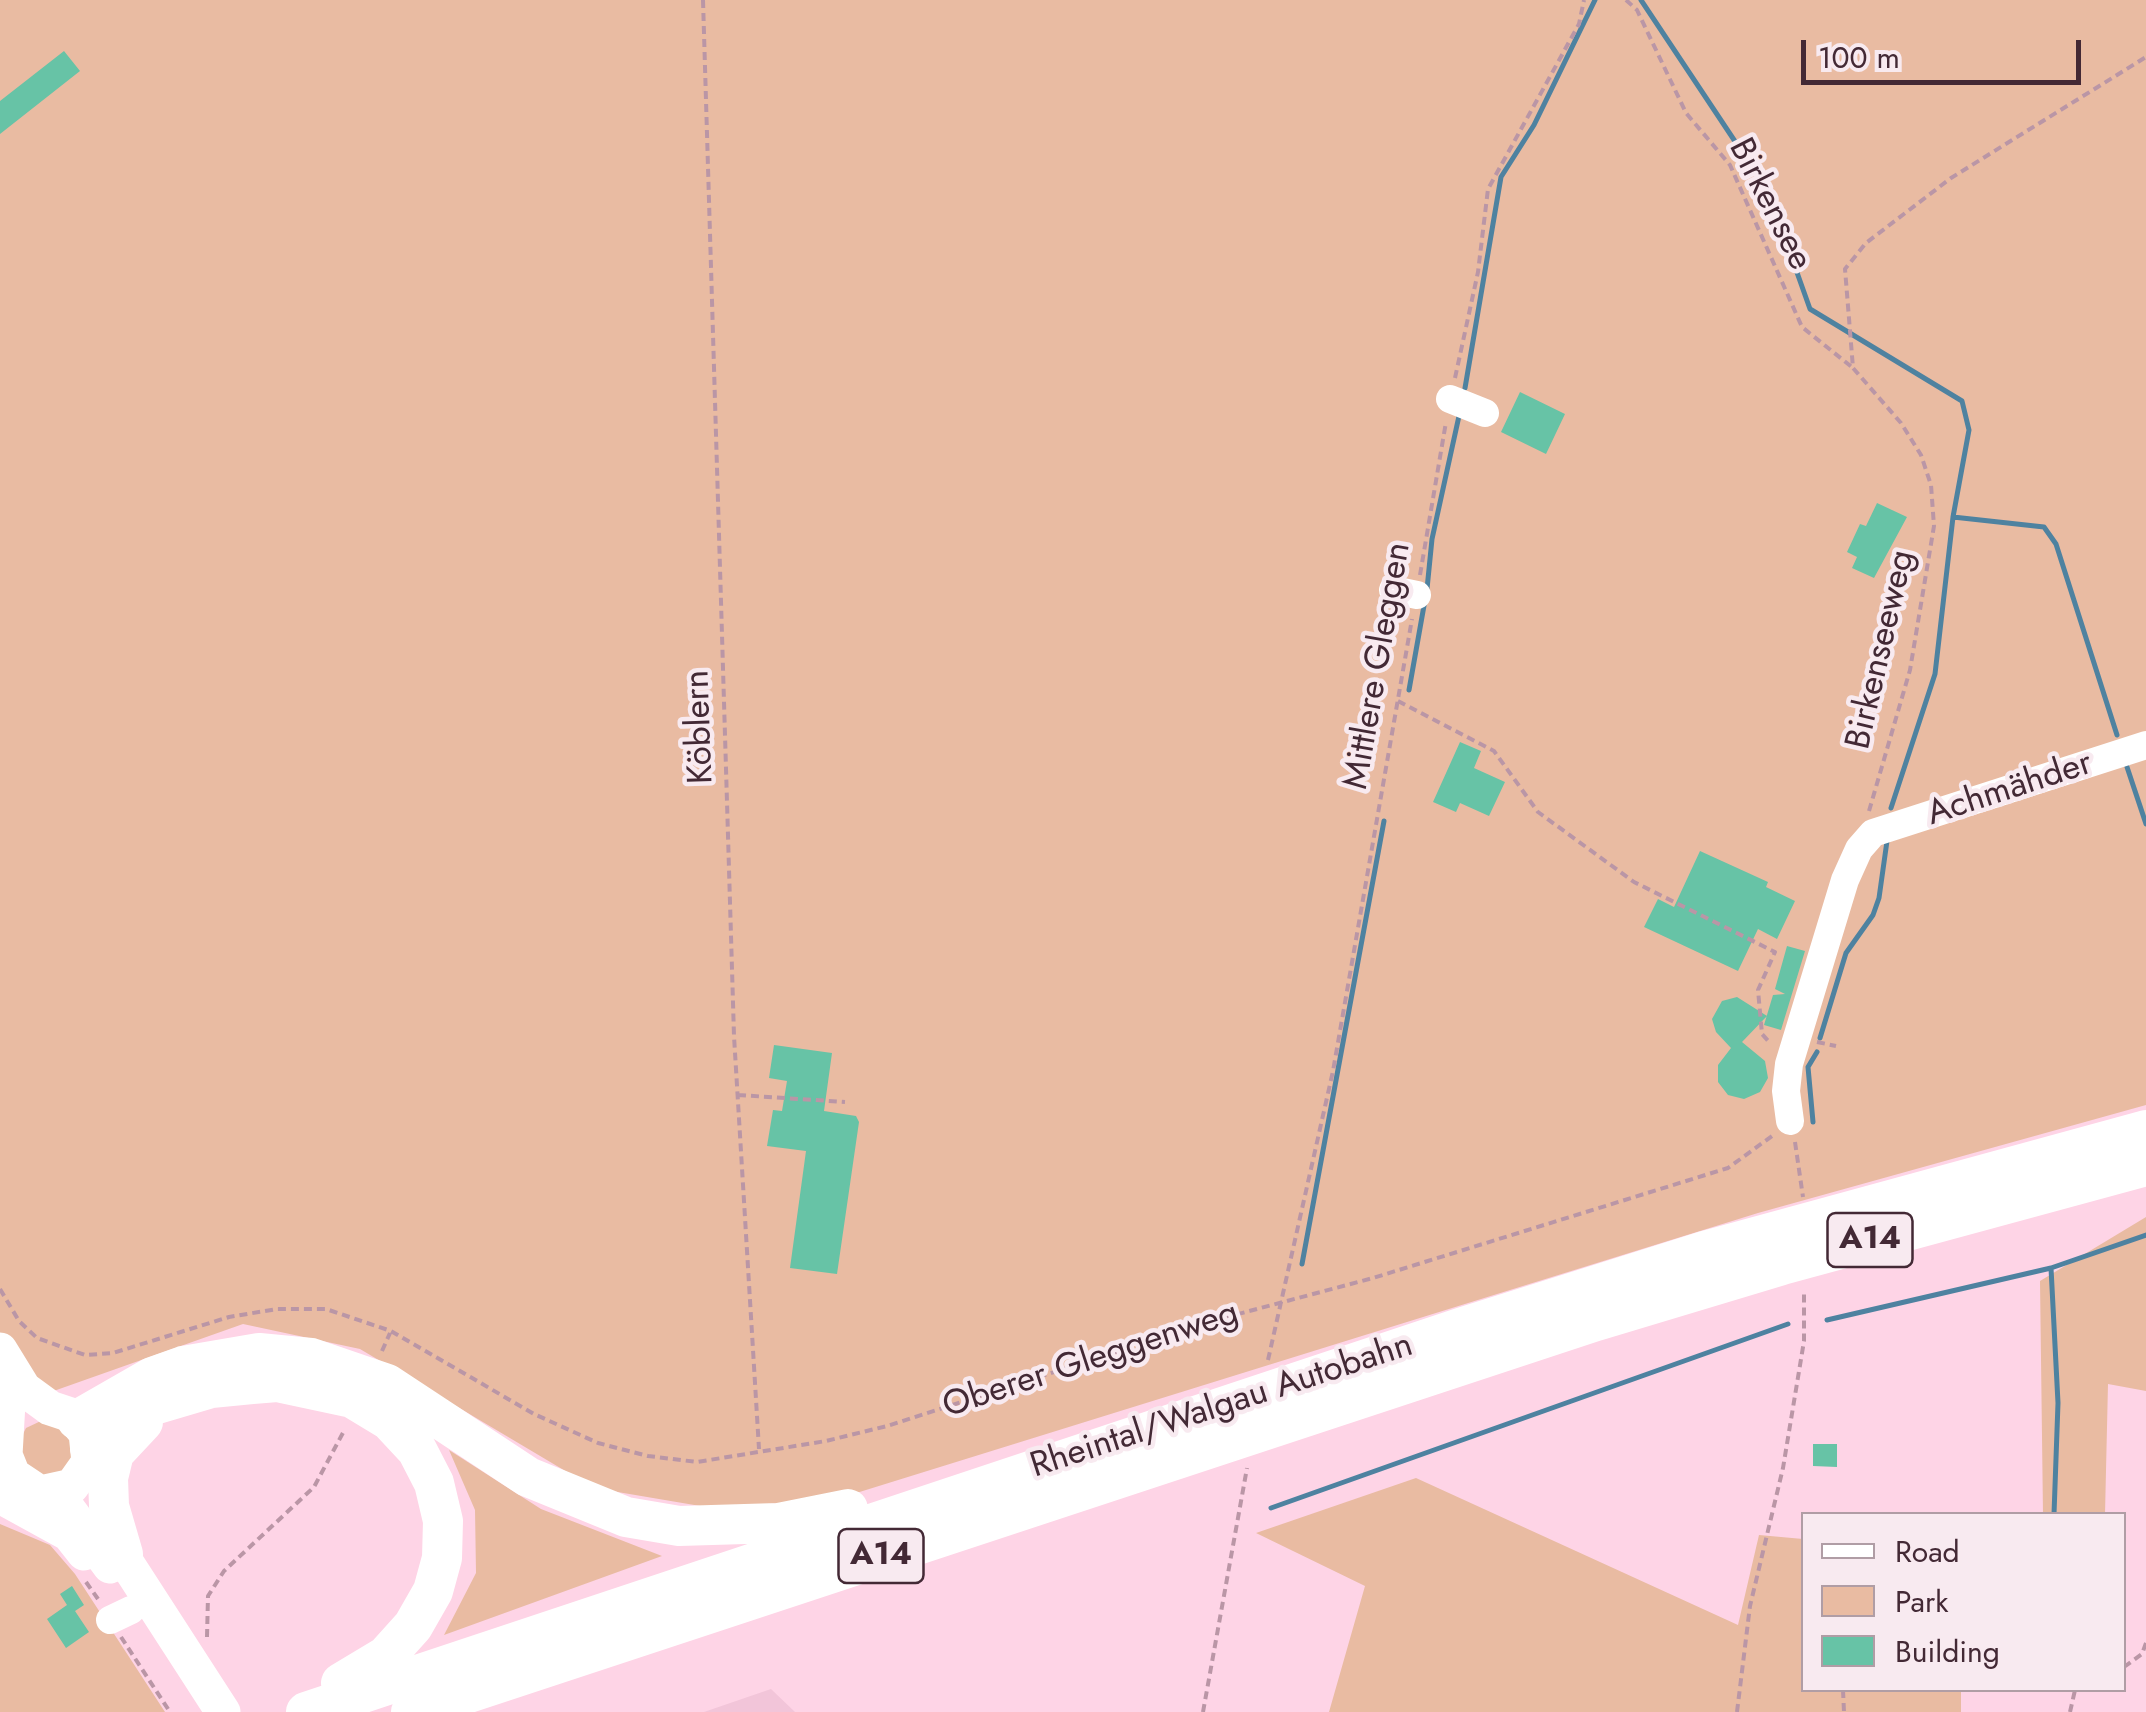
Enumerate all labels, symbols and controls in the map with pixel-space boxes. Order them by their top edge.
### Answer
scale bar [1806,20,2086,82]
text: 100 m [1818,36,1900,79]
street label: Birkensee [1718,132,1820,278]
street label: Mittlere Gleggen [1337,539,1421,793]
street label: Birkenseeweg [1839,546,1925,754]
street label: Köblern [678,669,724,785]
street label: Achmähder [1922,744,2098,836]
road number: A14 [1828,1213,1912,1267]
street label: Oberer Gleggenweg [938,1293,1244,1429]
street label: Rheintal/Walgau Autobahn [1026,1325,1418,1489]
legend [1801,1512,2126,1692]
road number: A14 [838,1529,924,1583]
text: Road [1895,1530,1960,1573]
text: Park [1895,1580,1948,1623]
text: Building [1895,1630,2000,1673]

